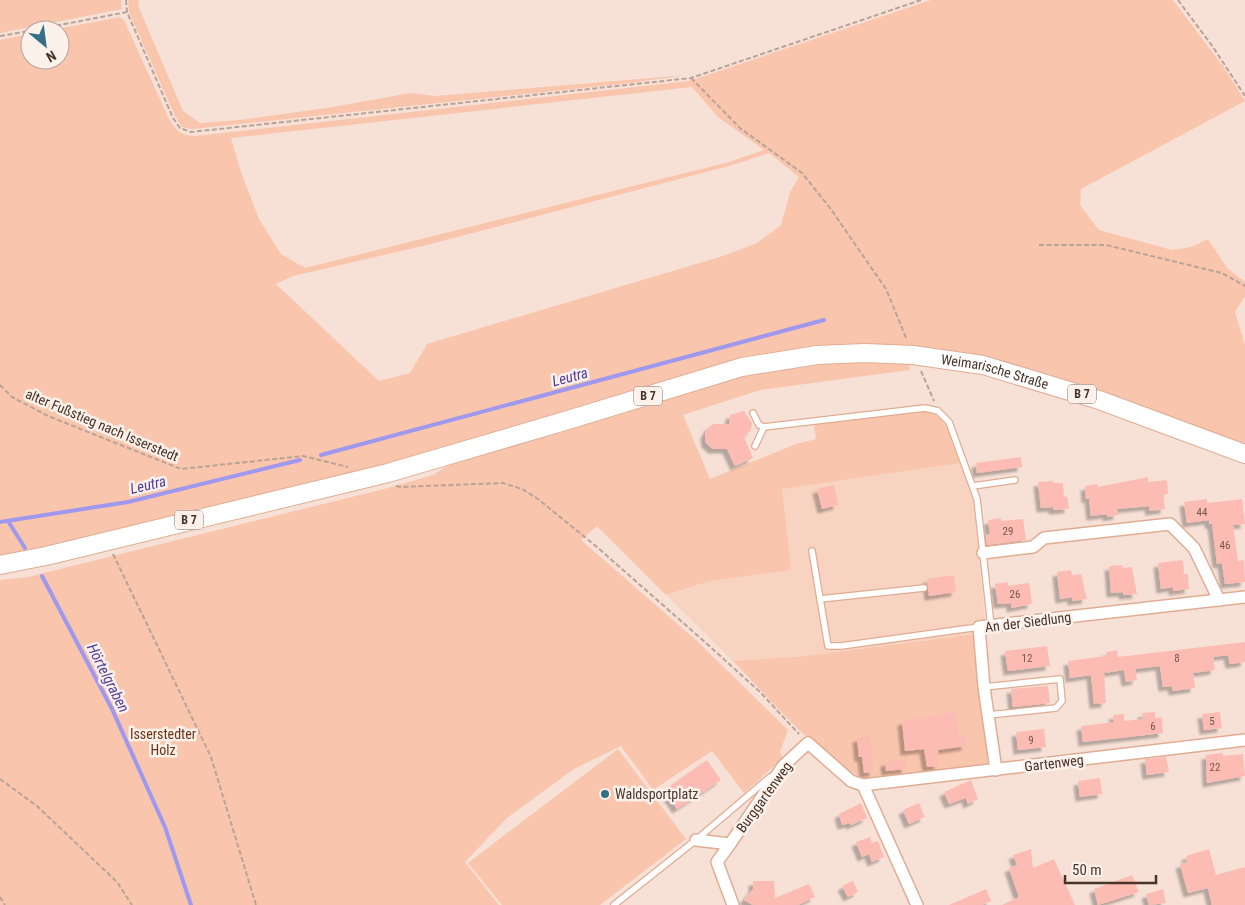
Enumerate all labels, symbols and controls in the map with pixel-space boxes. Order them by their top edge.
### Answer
north arrow [20,20,70,70]
text: N [44,47,59,65]
street label: Weimarische Straße [940,351,1051,392]
water label: Leutra [550,364,590,390]
road number: B 7 [1068,384,1096,404]
street label: alter Fußstieg nach Isserstedt [23,386,181,464]
road number: B 7 [634,386,662,406]
water label: Leutra [128,472,168,498]
house number: 44 [1197,506,1208,519]
road number: B 7 [175,510,203,530]
house number: 29 [1003,525,1013,538]
house number: 46 [1220,539,1230,552]
house number: 26 [1010,588,1020,601]
street label: An der Siedlung [984,609,1072,635]
water label: Hörtelgraben [83,641,133,715]
house number: 12 [1022,652,1032,665]
house number: 8 [1174,652,1180,665]
house number: 5 [1209,715,1215,728]
house number: 6 [1150,720,1156,733]
park label: Isserstedter Holz [130,726,196,758]
house number: 9 [1028,734,1034,747]
street label: Gartenweg [1023,751,1085,775]
street label: Burggartenweg [733,758,795,836]
house number: 22 [1210,761,1220,774]
place label: Waldsportplatz [615,786,698,802]
marker: Waldsportplatz [599,788,611,800]
scale bar [1065,852,1156,884]
text: 50 m [1072,861,1102,879]

